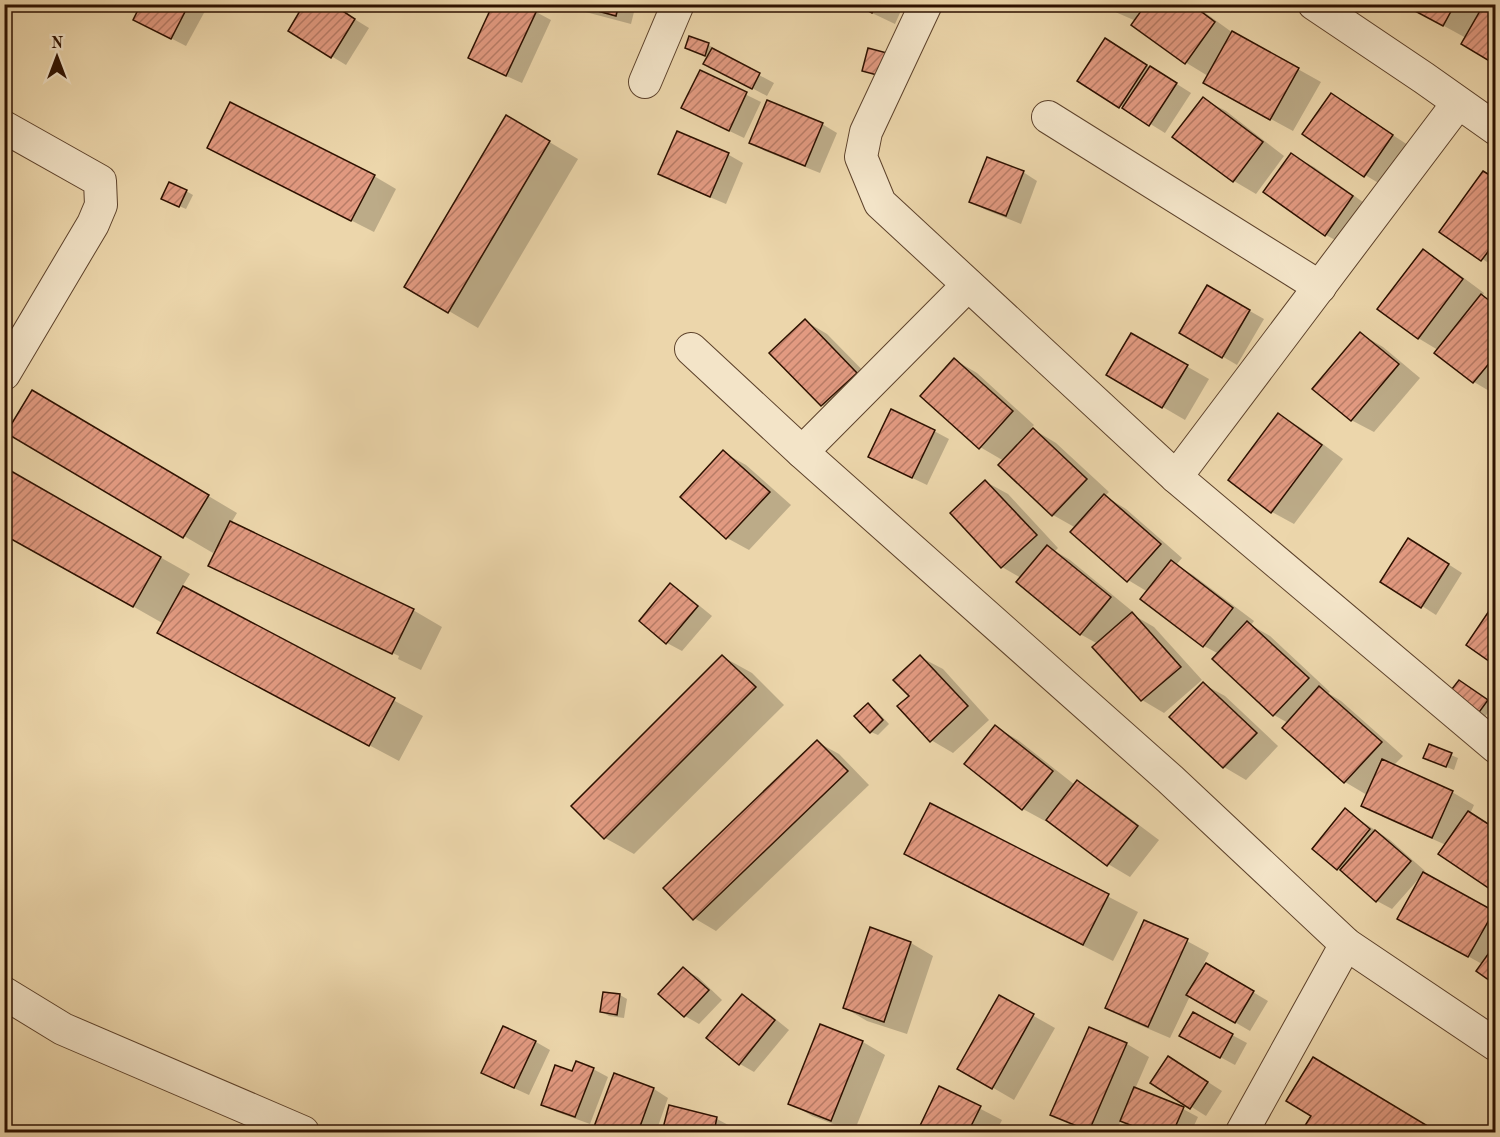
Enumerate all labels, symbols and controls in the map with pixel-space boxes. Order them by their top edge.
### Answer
north arrow [27,27,87,87]
text: N [51,36,64,52]

